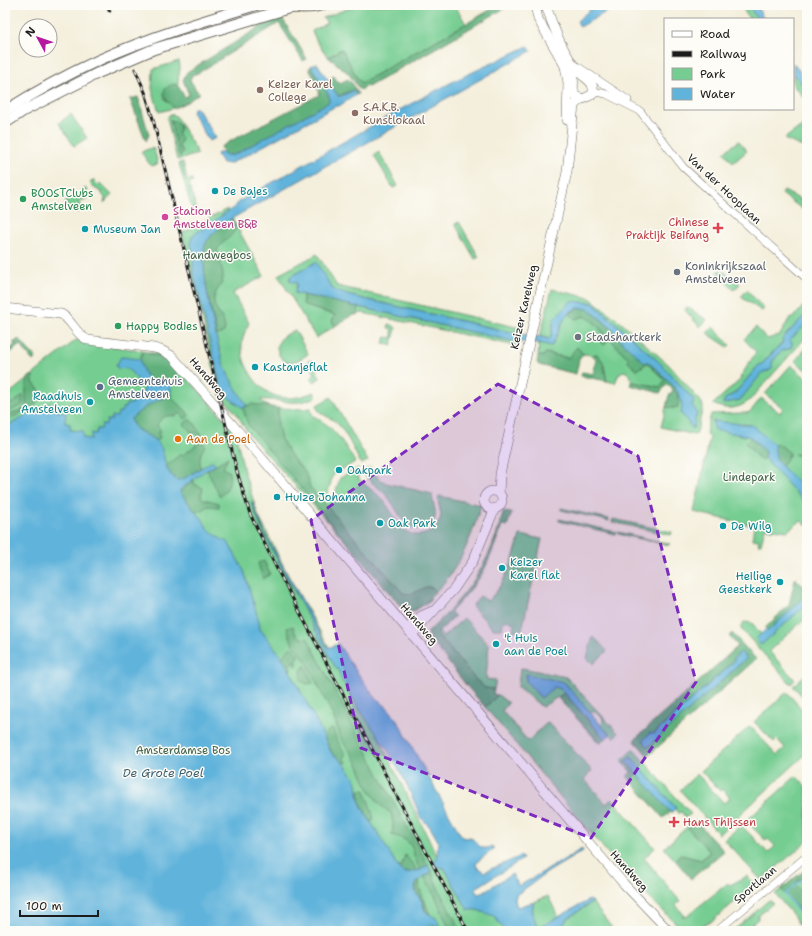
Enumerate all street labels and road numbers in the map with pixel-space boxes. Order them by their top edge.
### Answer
street label: Van der Hooplaan [684,151,765,228]
street label: Keizer Karelweg [507,263,541,351]
street label: Handweg [186,354,230,402]
street label: Handweg [397,600,441,648]
street label: Handweg [606,847,652,895]
street label: Sportlaan [730,862,780,907]

